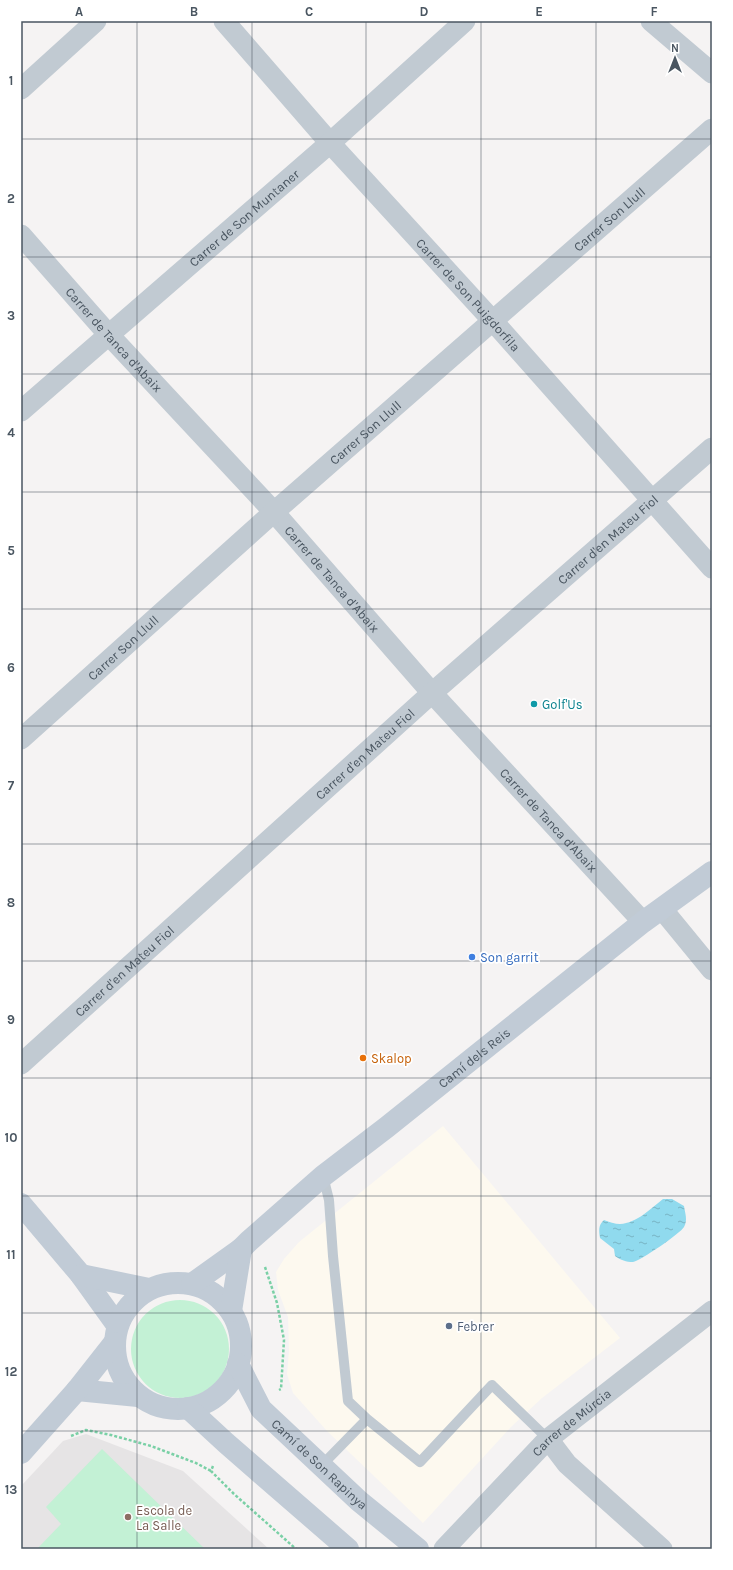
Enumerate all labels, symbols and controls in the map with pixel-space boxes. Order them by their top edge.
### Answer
text: A [75,4,83,19]
text: B [190,4,198,19]
text: C [305,4,313,19]
text: D [420,4,429,19]
text: E [535,4,543,19]
text: F [650,4,658,19]
north arrow [655,38,695,78]
text: N [671,42,679,55]
text: 1 [9,73,13,88]
street label: Carrer de Son Muntaner [186,166,302,270]
street label: Carrer Son Llull [571,184,648,255]
text: 2 [7,191,15,206]
street label: Carrer de Son Puigdorfila [413,235,523,355]
street label: Carrer de Tanca d'Abaix [62,284,165,396]
text: 3 [7,308,15,323]
street label: Carrer Son Llull [327,397,404,468]
text: 4 [7,425,15,440]
street label: Carrer d'en Mateu Fiol [555,492,661,588]
street label: Carrer de Tanca d'Abaix [282,523,383,636]
text: 5 [7,543,15,558]
street label: Carrer Son Llull [85,612,162,683]
text: 6 [7,660,15,675]
place label: Golf'Us [542,697,583,712]
marker: Golf'Us [529,699,539,709]
street label: Carrer d'en Mateu Fiol [312,706,418,803]
street label: Carrer de Tanca d'Abaix [497,765,600,876]
text: 7 [8,778,15,793]
text: 8 [7,895,15,910]
street label: Carrer d'en Mateu Fiol [72,923,177,1020]
place label: Son garrit [480,950,539,965]
marker: Son garrit [467,952,477,962]
text: 9 [7,1012,15,1027]
street label: Camí dels Reis [435,1024,513,1091]
place label: Skalop [371,1051,412,1066]
marker: Skalop [358,1053,368,1063]
text: 10 [5,1130,17,1145]
text: 11 [6,1247,16,1262]
place label: Febrer [457,1319,494,1334]
marker: Febrer [444,1321,454,1331]
text: 12 [5,1364,17,1379]
street label: Carrer de Múrcia [529,1386,614,1459]
street label: Camí de Son Rapinya [268,1416,370,1513]
text: 13 [5,1482,17,1497]
place label: Escola de La Salle [136,1503,193,1533]
marker: Escola de La Salle [123,1512,133,1522]

